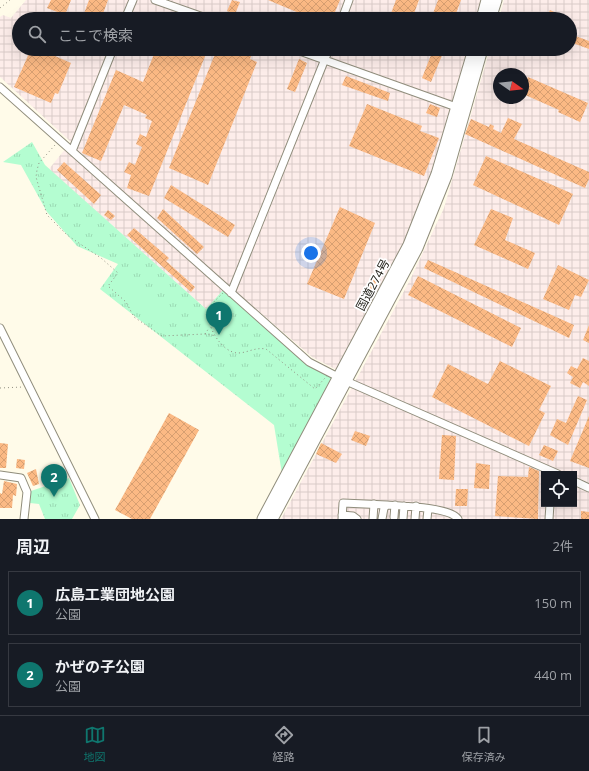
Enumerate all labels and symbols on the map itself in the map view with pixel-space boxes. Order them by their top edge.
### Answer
north arrow [493,68,529,104]
your location [301,243,321,263]
street label: 国道274号 [352,256,393,314]
pin: 1 [206,302,232,335]
pin: 2 [41,464,67,497]

